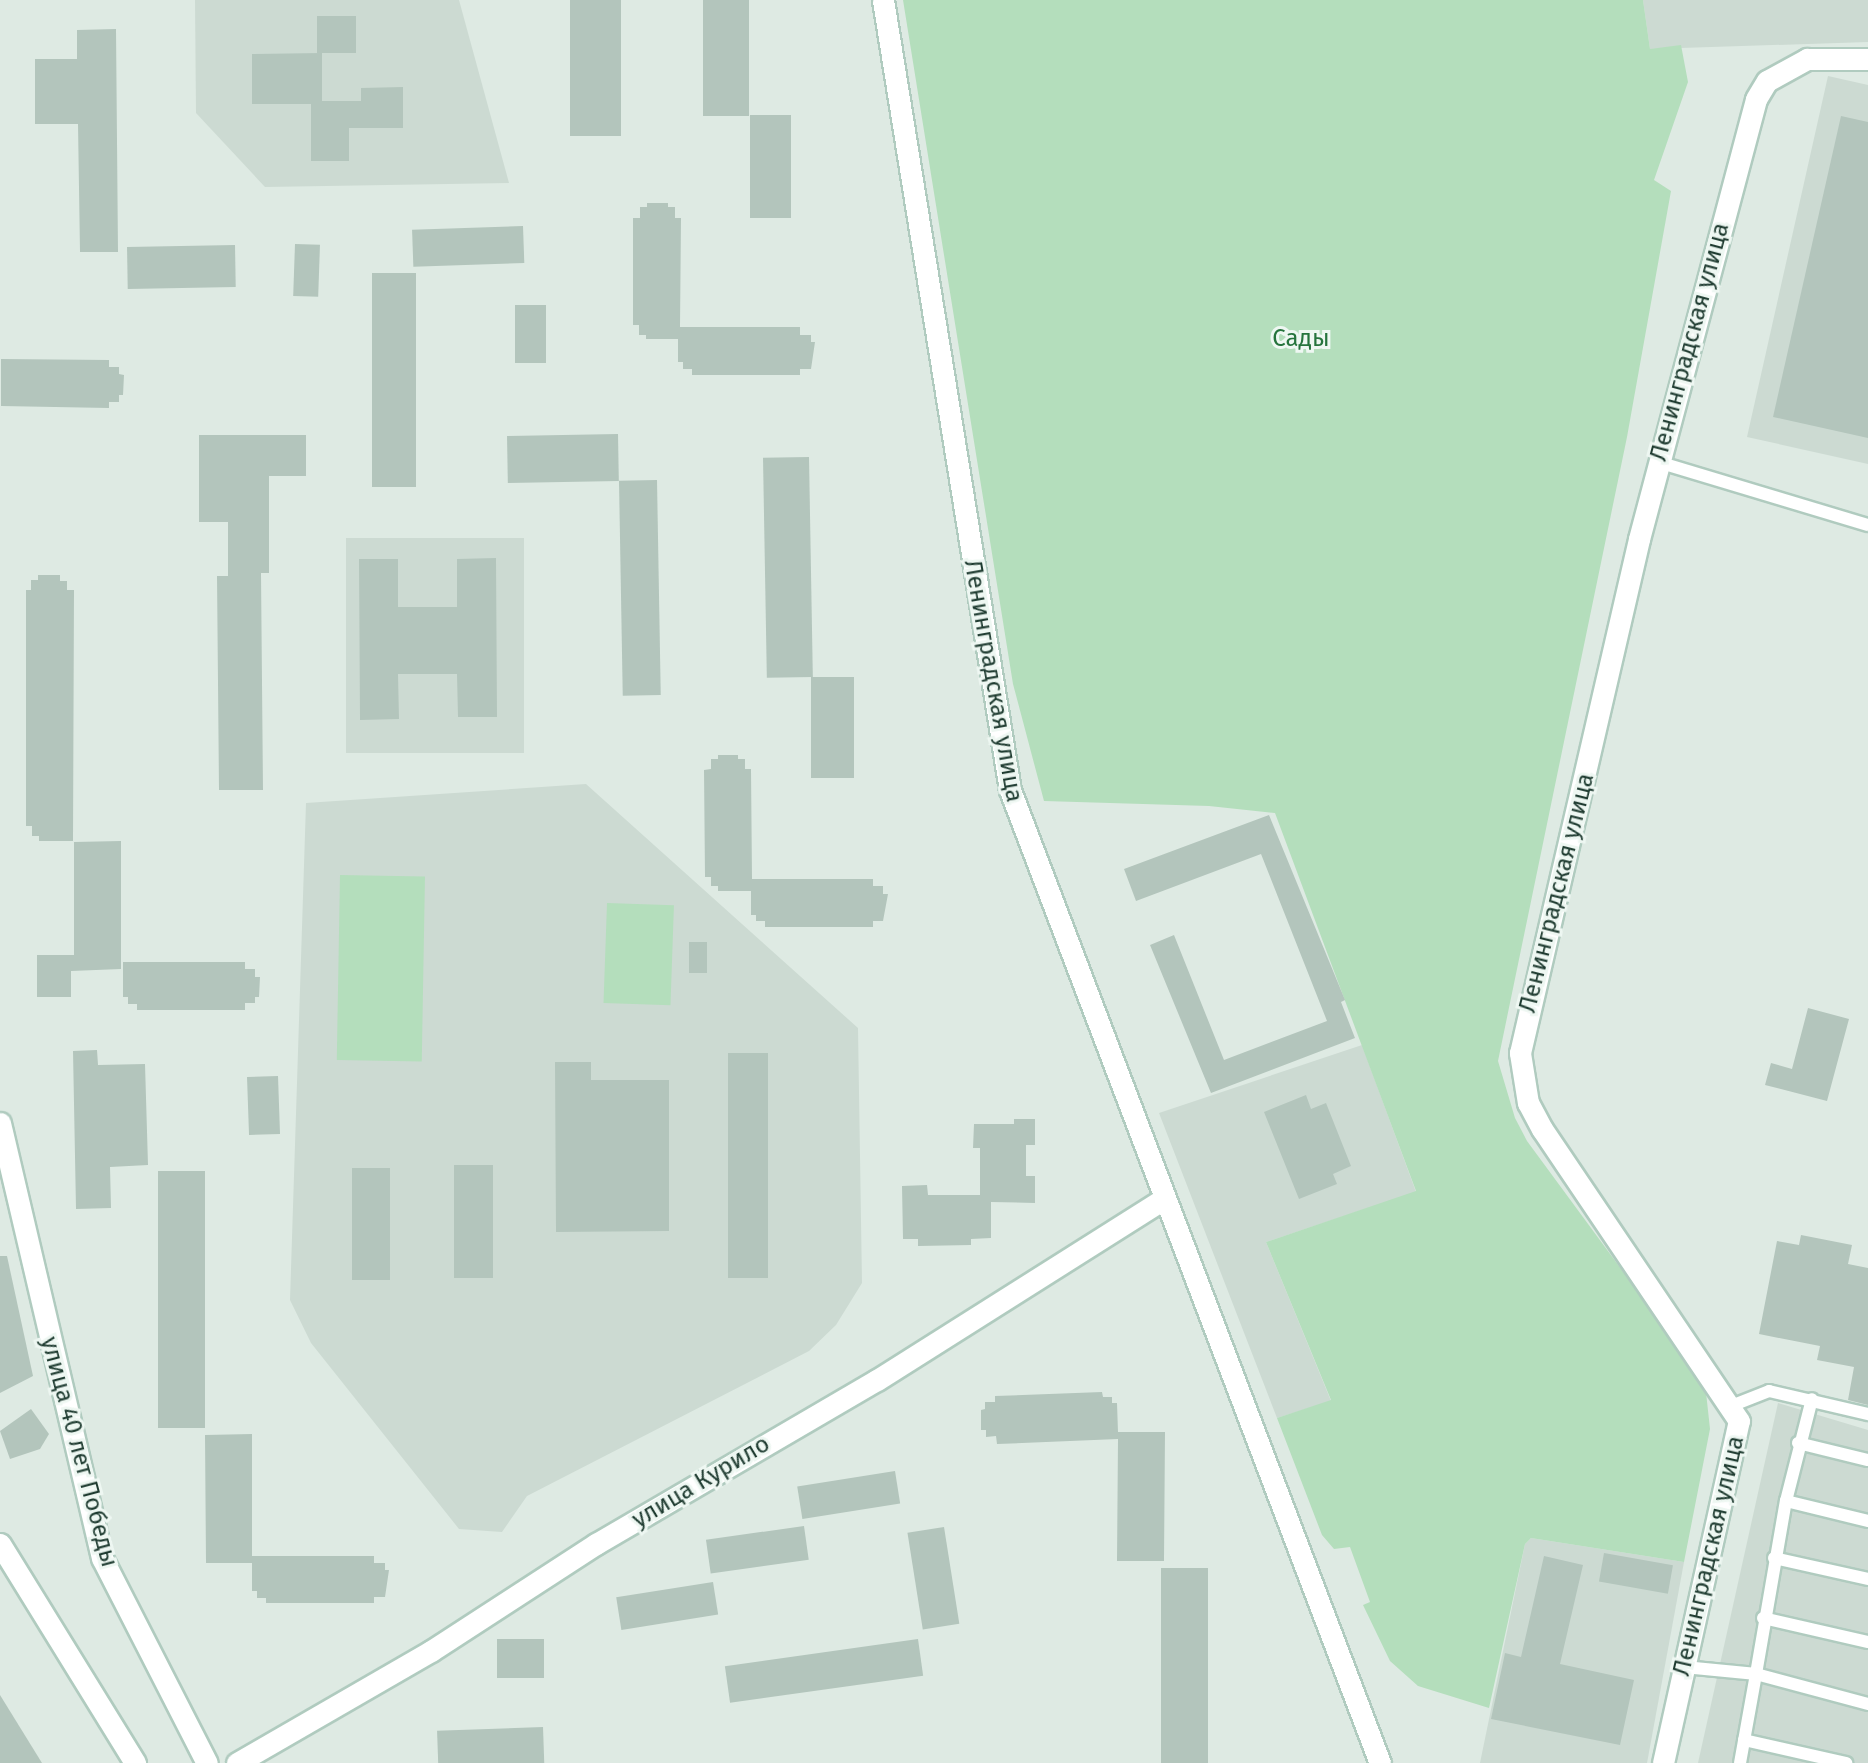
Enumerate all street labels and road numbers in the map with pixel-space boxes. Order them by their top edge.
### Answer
street label: Ленинградская улица [1644,220,1736,464]
street label: Ленинградская улица [957,558,1029,804]
street label: Ленинградская улица [1513,770,1601,1016]
street label: улица 40 лет Победы [34,1334,124,1570]
street label: улица Курило [627,1430,775,1534]
street label: Ленинградская улица [1667,1433,1751,1679]

